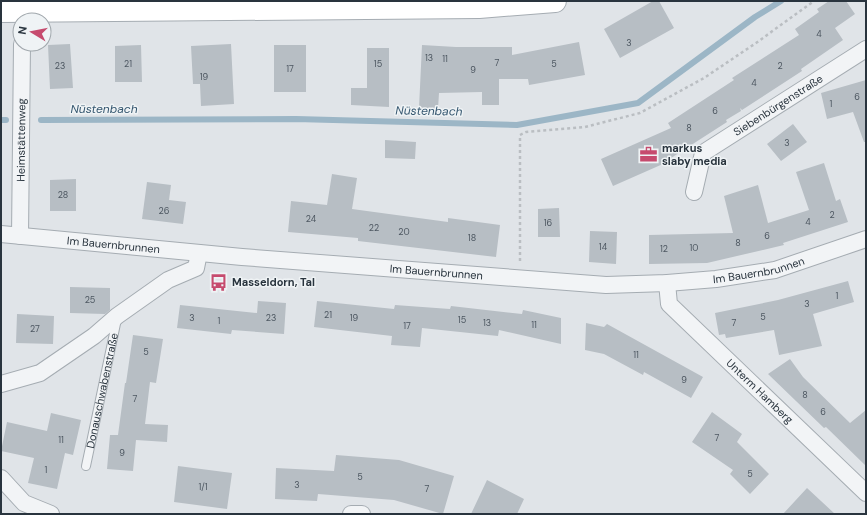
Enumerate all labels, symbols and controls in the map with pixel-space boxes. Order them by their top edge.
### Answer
north arrow [12,12,52,52]
text: N [15,25,30,35]
house number: 4 [816,28,822,40]
house number: 3 [626,37,632,49]
house number: 13 [425,52,433,64]
house number: 11 [442,53,448,65]
house number: 7 [495,57,500,69]
house number: 21 [124,58,132,70]
house number: 15 [374,58,382,70]
house number: 5 [551,58,557,70]
house number: 23 [55,60,65,72]
house number: 2 [777,60,783,72]
house number: 17 [286,63,294,75]
house number: 9 [470,64,476,76]
house number: 19 [200,71,209,83]
street label: Siebenbürgenstraße [731,71,825,139]
house number: 4 [751,77,757,89]
house number: 6 [854,91,860,103]
street label: Heimstättenweg [14,98,28,182]
house number: 1 [830,98,833,110]
water label: Nüstenbach [70,101,138,117]
water label: Nüstenbach [395,102,463,120]
house number: 6 [712,105,718,117]
house number: 8 [686,122,692,134]
house number: 3 [784,137,790,149]
place label: markus slaby media [662,141,727,168]
office icon: markus slaby media [639,144,659,164]
house number: 28 [58,189,68,201]
house number: 26 [159,205,170,217]
house number: 2 [829,209,835,221]
house number: 24 [306,213,317,225]
house number: 4 [805,216,811,228]
house number: 16 [544,217,553,229]
house number: 22 [369,222,379,234]
house number: 20 [398,226,410,238]
house number: 6 [764,230,770,242]
house number: 18 [468,232,476,244]
street label: Im Bauernbrunnen [66,233,161,256]
house number: 8 [735,237,741,249]
house number: 14 [599,241,608,253]
house number: 10 [690,242,698,254]
house number: 12 [660,243,668,255]
street label: Im Bauernbrunnen [712,253,806,286]
street label: Im Bauernbrunnen [389,261,483,283]
bus stop icon: Masseldorn, Tal [209,272,229,292]
place label: Masseldorn, Tal [232,275,315,289]
house number: 1 [836,290,839,302]
house number: 25 [85,294,95,306]
house number: 3 [804,298,810,310]
house number: 21 [324,309,332,321]
house number: 5 [760,311,766,323]
house number: 3 [189,312,195,324]
house number: 23 [266,312,276,324]
house number: 19 [350,312,359,324]
house number: 15 [458,314,466,326]
house number: 1 [218,315,221,327]
house number: 13 [483,317,491,329]
house number: 7 [732,317,737,329]
house number: 11 [531,319,537,331]
house number: 17 [403,320,411,332]
house number: 27 [30,323,40,335]
street label: Donauschwabenstraße [83,332,121,450]
house number: 5 [143,346,149,358]
house number: 11 [633,349,639,361]
street label: Unterm Hamberg [723,356,796,426]
house number: 9 [681,374,687,386]
house number: 8 [802,389,808,401]
house number: 7 [133,393,138,405]
house number: 6 [820,406,826,418]
house number: 7 [715,432,720,444]
house number: 11 [58,434,64,446]
house number: 9 [119,447,125,459]
house number: 1 [45,464,48,476]
house number: 5 [747,468,753,480]
house number: 5 [357,471,363,483]
house number: 3 [294,479,300,491]
house number: 1/1 [198,481,208,493]
house number: 7 [425,483,430,495]

